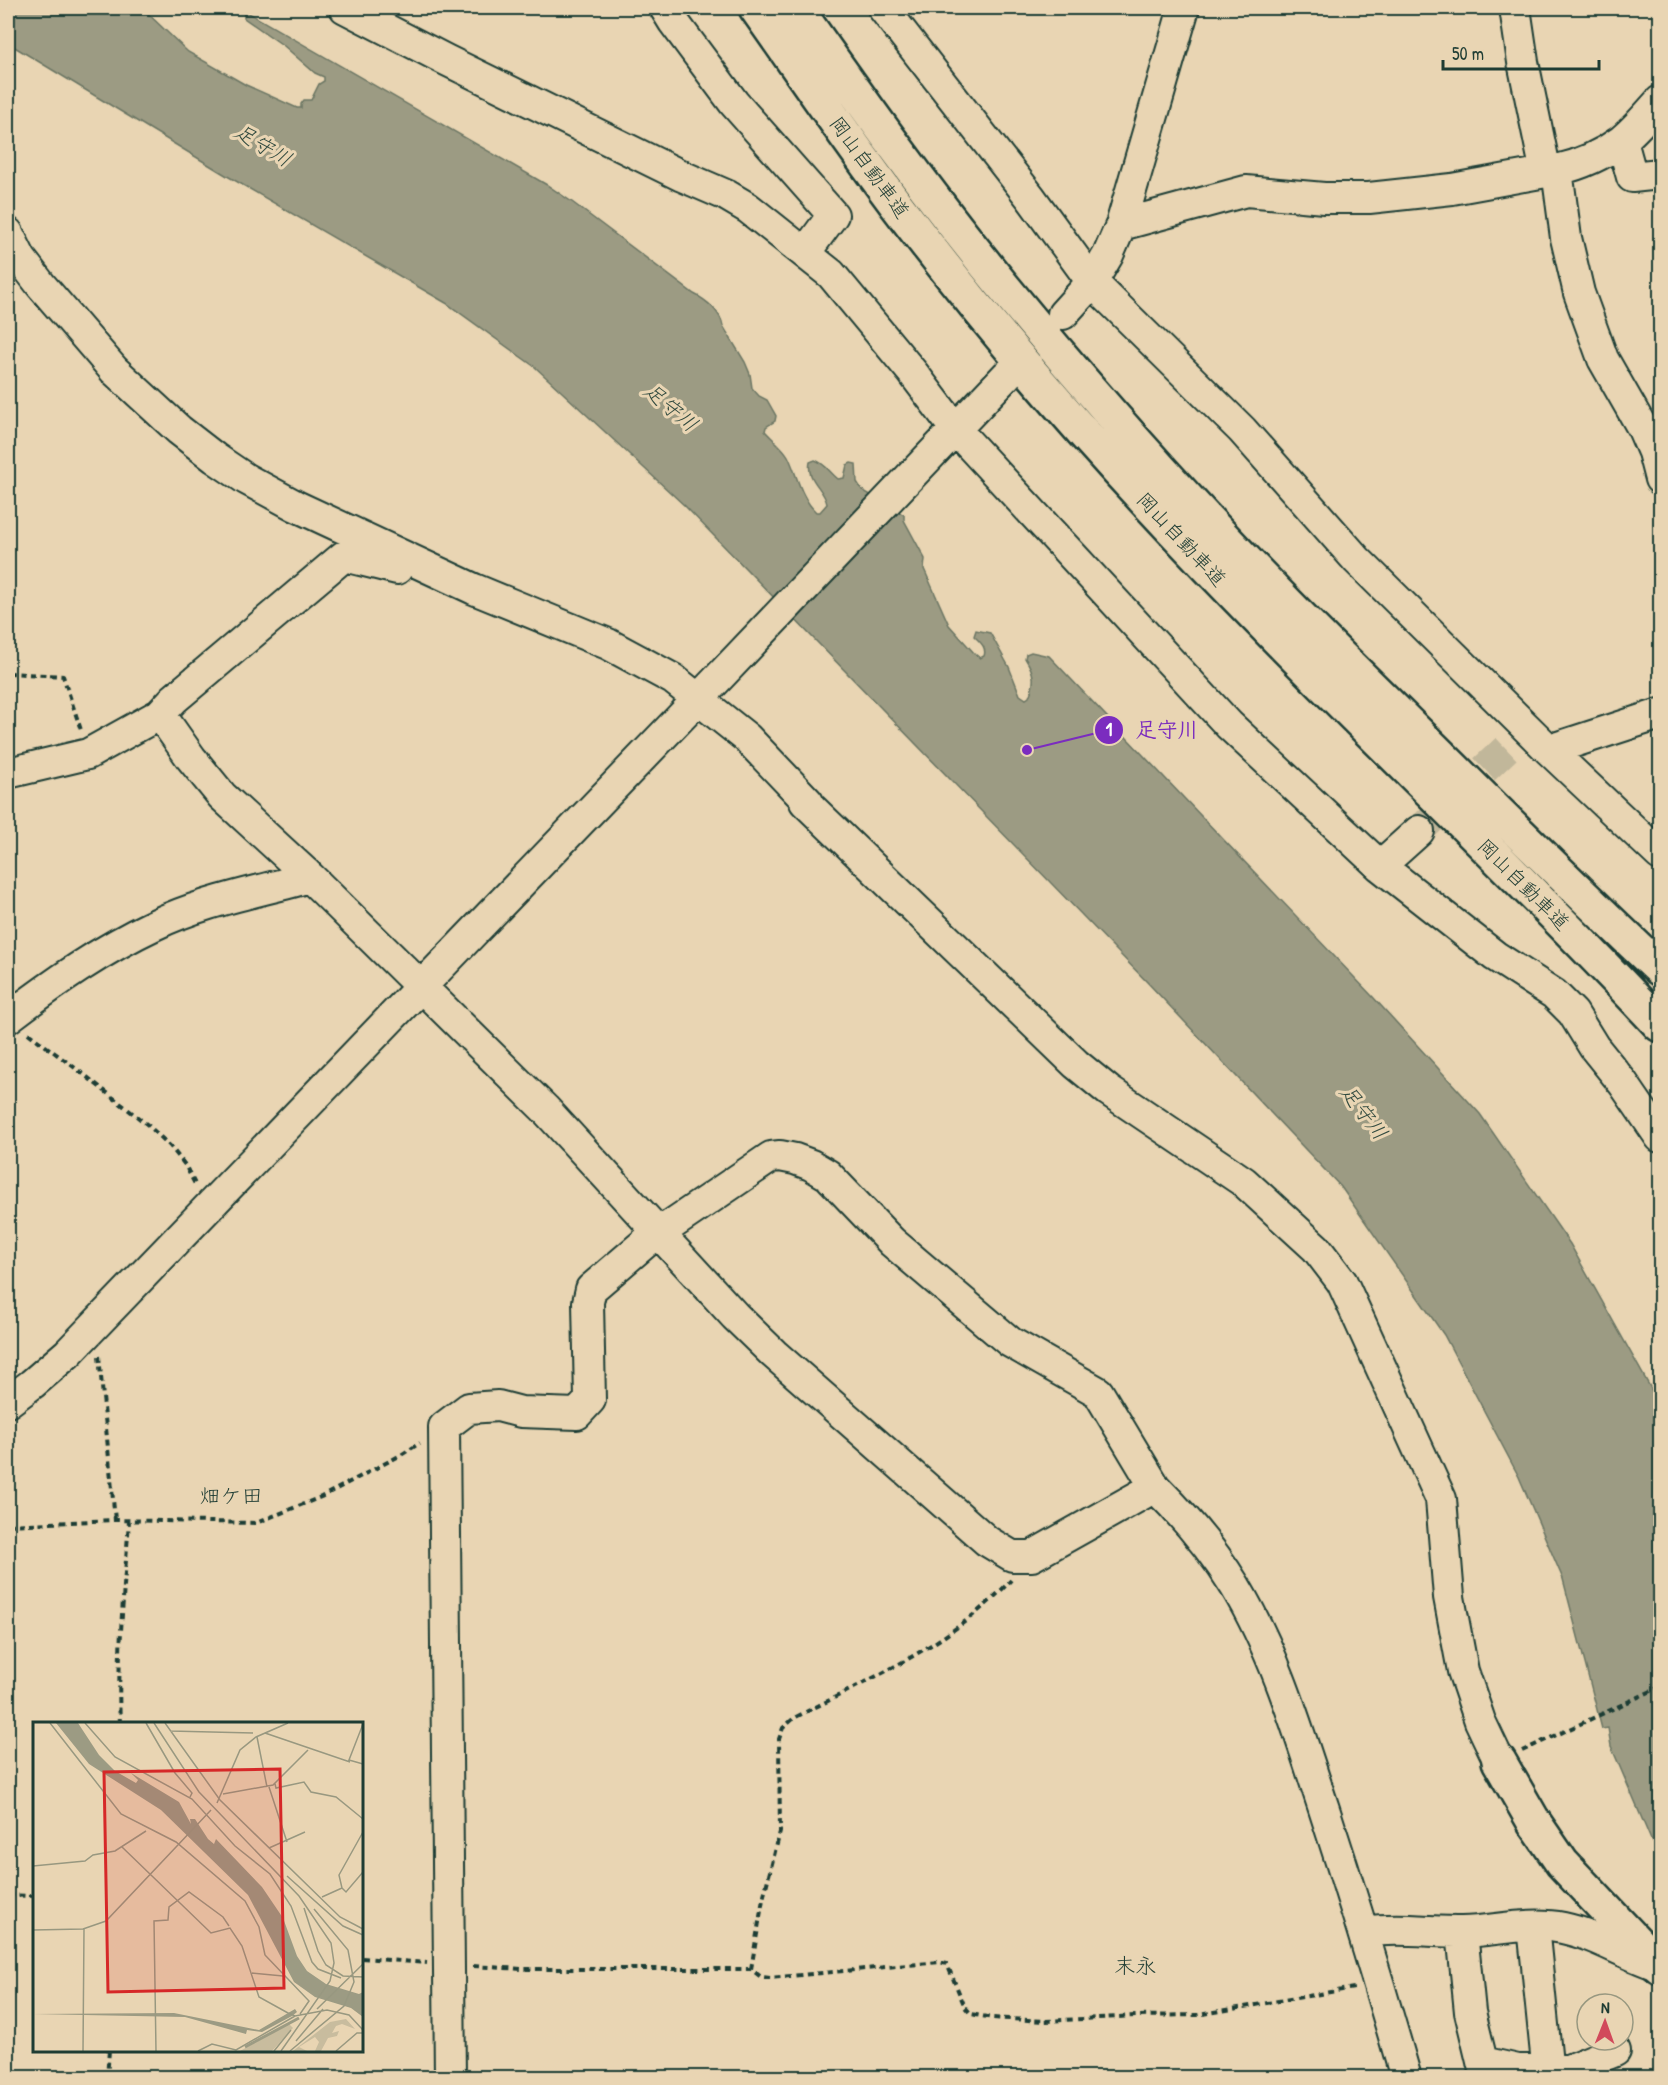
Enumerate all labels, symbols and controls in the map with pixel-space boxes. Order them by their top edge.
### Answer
scale bar [1443,33,1599,71]
text: 50 m [1452,41,1484,66]
street label: 岡山自動車道 [824,111,916,223]
water label: 足守川 [229,116,297,174]
water label: 足守川 [638,376,704,438]
street label: 岡山自動車道 [1131,486,1233,592]
callout: 足守川 [1094,710,1211,749]
text: 足守川 [1136,715,1199,744]
text: 1 [1106,717,1113,742]
street label: 岡山自動車道 [1472,832,1576,936]
water label: 足守川 [1333,1078,1395,1146]
district label: 畑ケ田 [200,1481,263,1510]
inset map [33,1722,363,2052]
district label: 末永 [1114,1951,1156,1980]
north arrow [1575,1992,1635,2052]
text: N [1601,1996,1610,2018]

